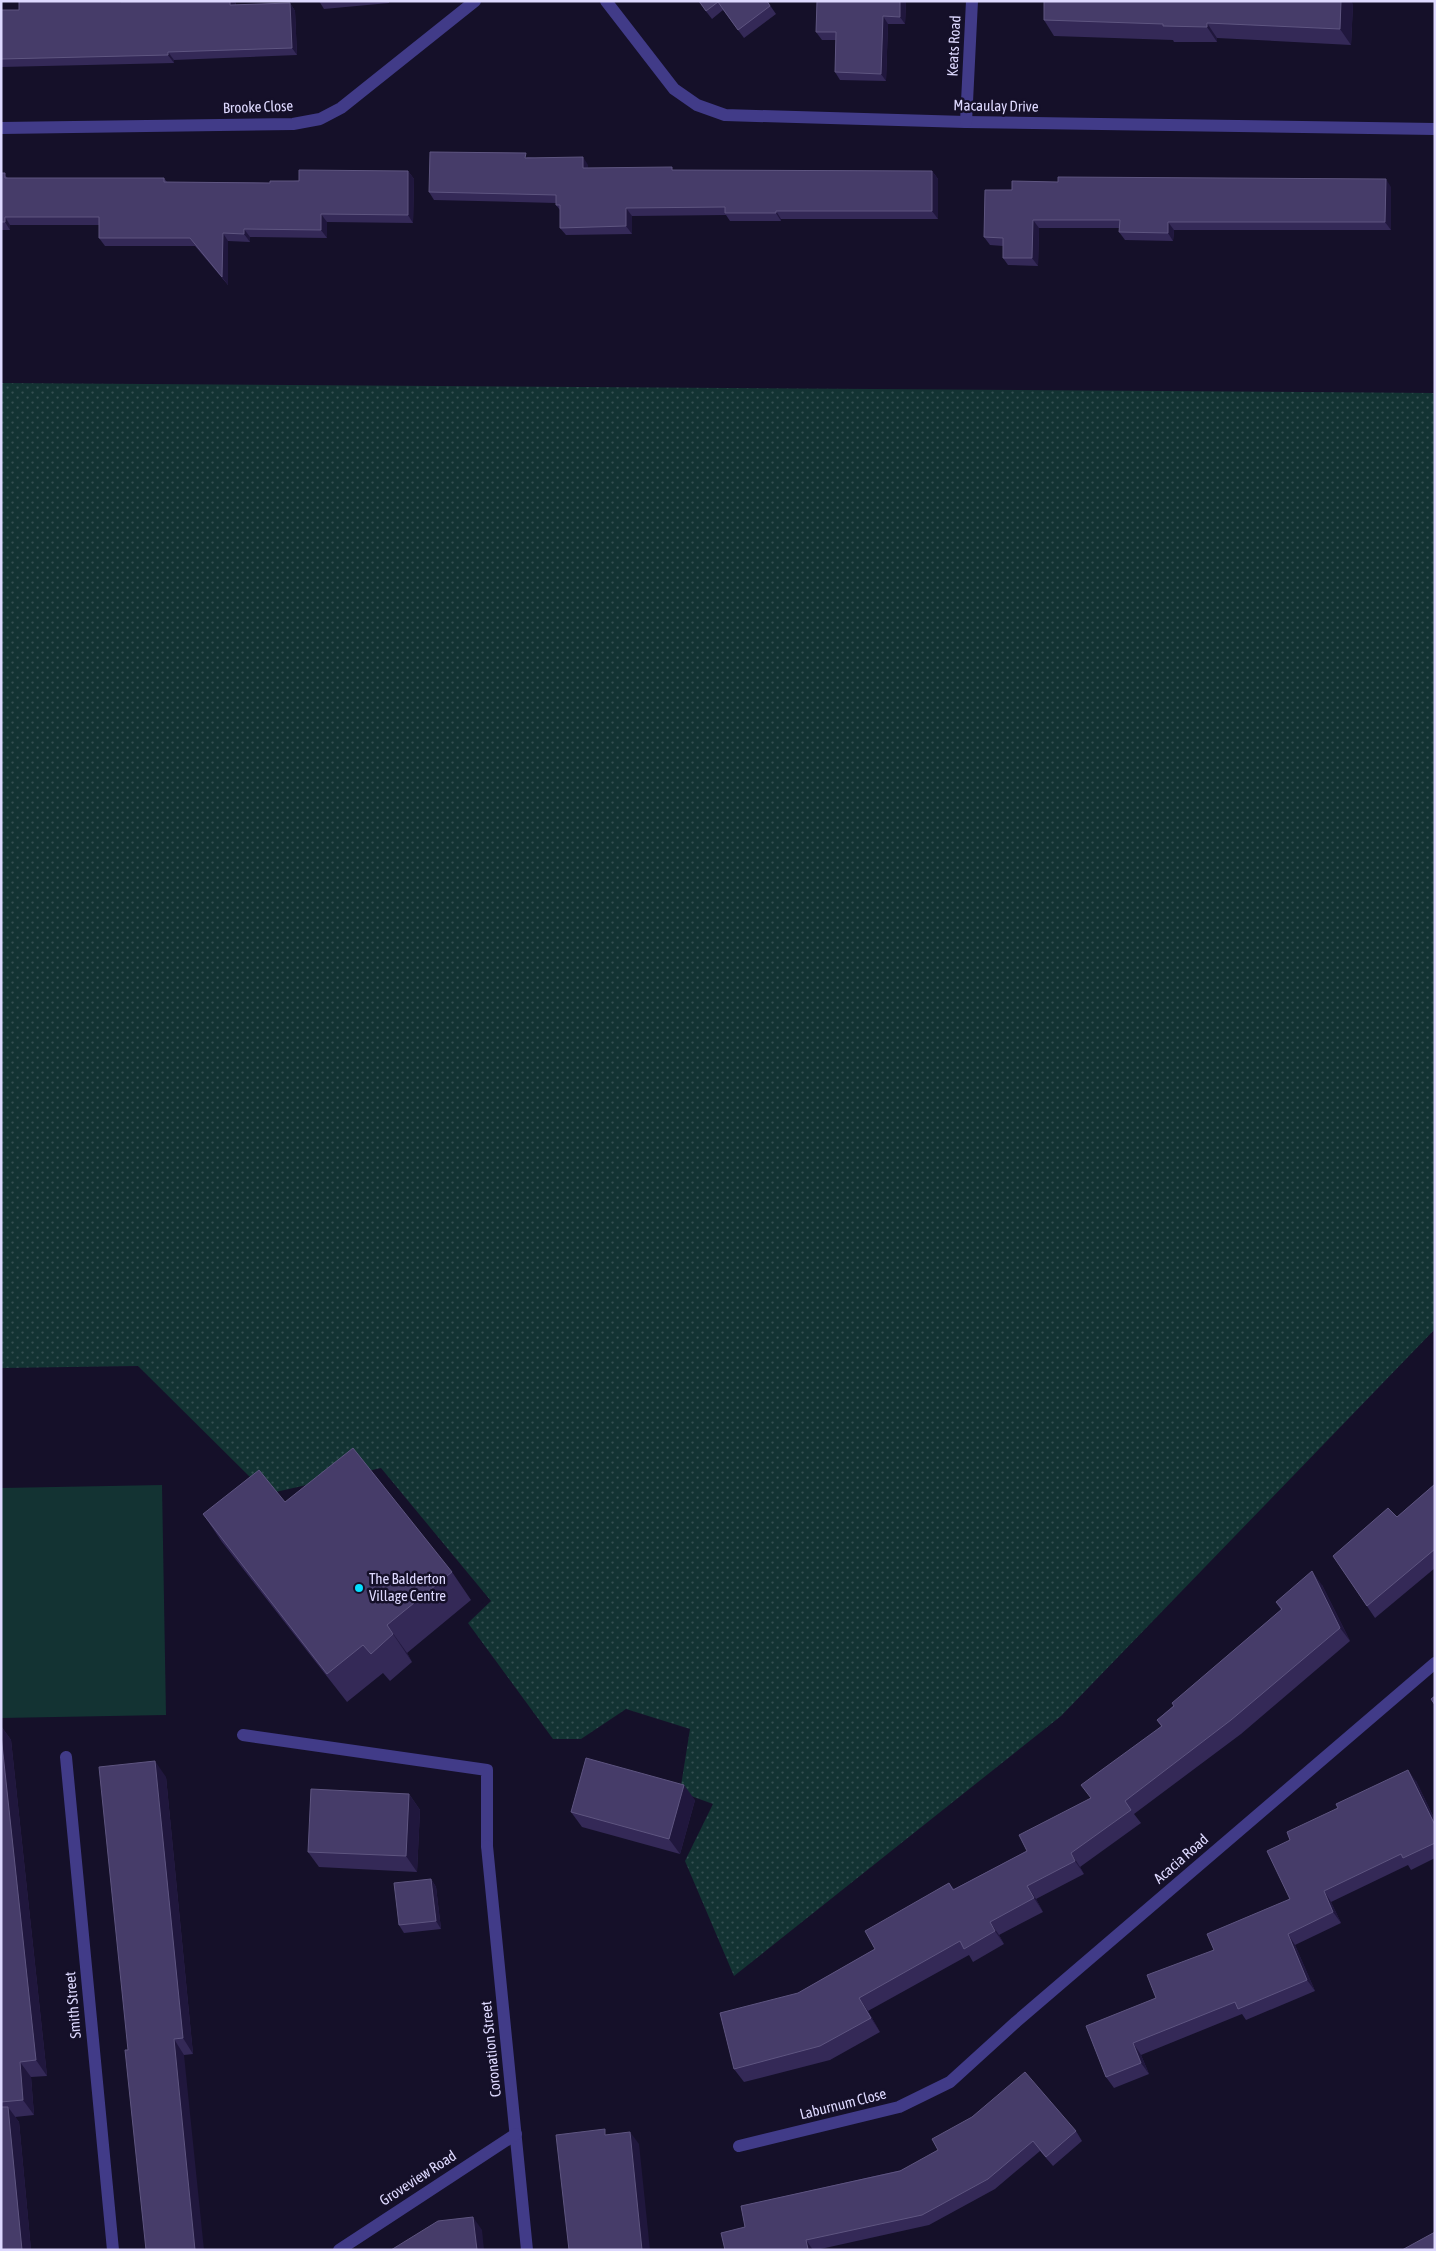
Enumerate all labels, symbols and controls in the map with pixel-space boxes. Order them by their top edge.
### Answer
street label: Keats Road [943,15,964,77]
street label: Macaulay Drive [953,96,1039,115]
street label: Brooke Close [222,97,294,116]
place label: The Balderton Village Centre [369,1570,446,1604]
marker: The Balderton Village Centre [353,1582,365,1594]
street label: Acacia Road [1150,1830,1211,1887]
street label: Smith Street [61,1971,84,2039]
street label: Coronation Street [477,2000,504,2098]
street label: Laburnum Close [798,2084,888,2122]
street label: Groveview Road [376,2147,459,2209]

